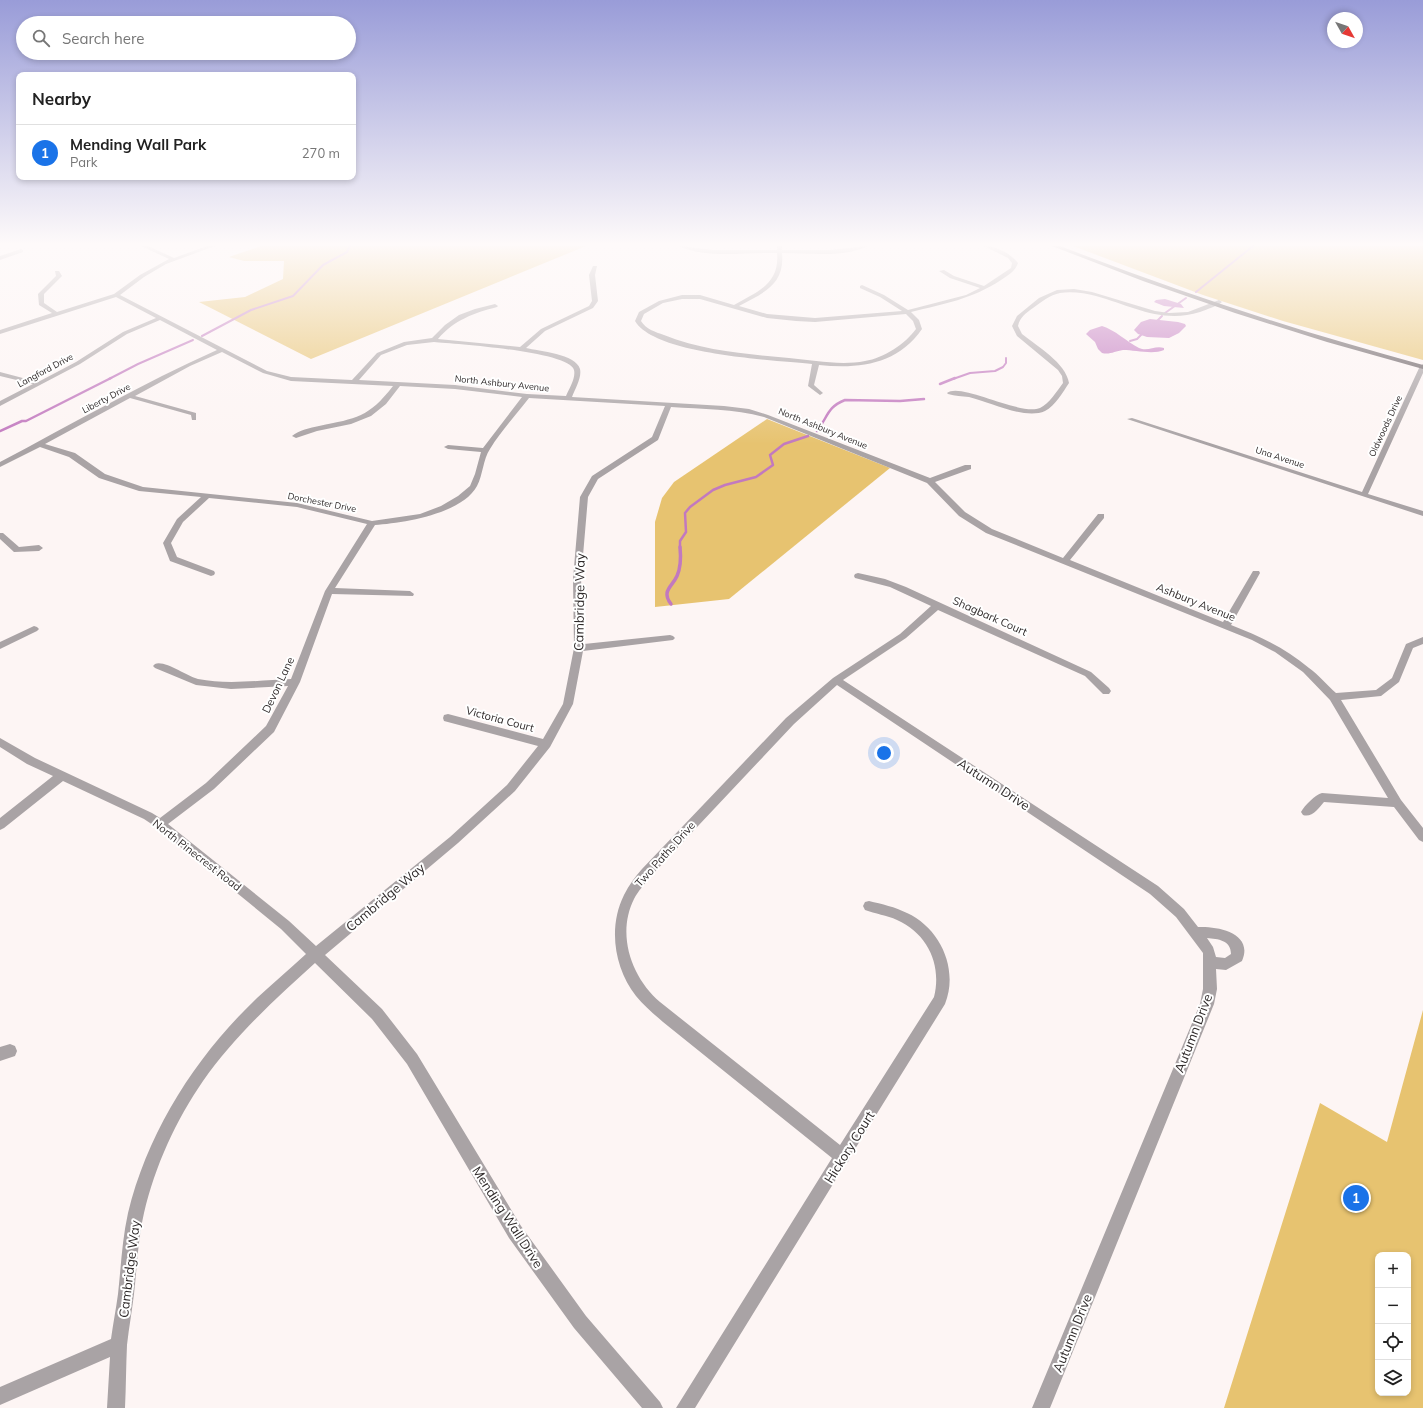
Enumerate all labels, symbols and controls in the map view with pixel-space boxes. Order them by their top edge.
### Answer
north arrow [1327,12,1363,48]
search box [16,16,356,60]
icon: search [30,27,52,49]
text: Search here [62,29,144,48]
text: Nearby [32,88,91,109]
text: Mending Wall Park [70,135,206,154]
text: 1 [41,145,49,161]
text: 270 m [302,145,340,161]
text: Park [70,154,97,170]
street label: Langford Drive [15,351,75,389]
street label: North Ashbury Avenue [454,373,550,394]
street label: Liberty Drive [80,381,133,416]
street label: Oldwoods Drive [1366,393,1404,458]
street label: North Ashbury Avenue [777,405,869,452]
street label: Una Avenue [1254,444,1306,470]
street label: Dorchester Drive [287,490,357,514]
street label: Cambridge Way [570,553,588,651]
street label: Ashbury Avenue [1154,580,1238,624]
street label: Shagbark Court [951,593,1030,639]
street label: Devon Lane [259,655,297,715]
street label: Victoria Court [464,703,536,735]
your location [874,743,894,763]
street label: Autumn Drive [955,755,1033,813]
street label: North Pinecrest Road [150,816,244,894]
street label: Two Paths Drive [632,818,698,890]
street label: Cambridge Way [342,859,428,935]
street label: Autumn Drive [1171,991,1215,1075]
street label: Hickory Court [821,1108,878,1186]
street label: Mending Wall Drive [469,1163,547,1271]
pin: 1 [1343,1183,1369,1213]
street label: Cambridge Way [115,1219,143,1319]
map controls [1375,1252,1411,1396]
button: + [1375,1252,1411,1288]
button: − [1375,1288,1411,1324]
street label: Autumn Drive [1049,1292,1095,1374]
button: locate [1375,1324,1411,1360]
button: layers [1375,1360,1411,1396]

